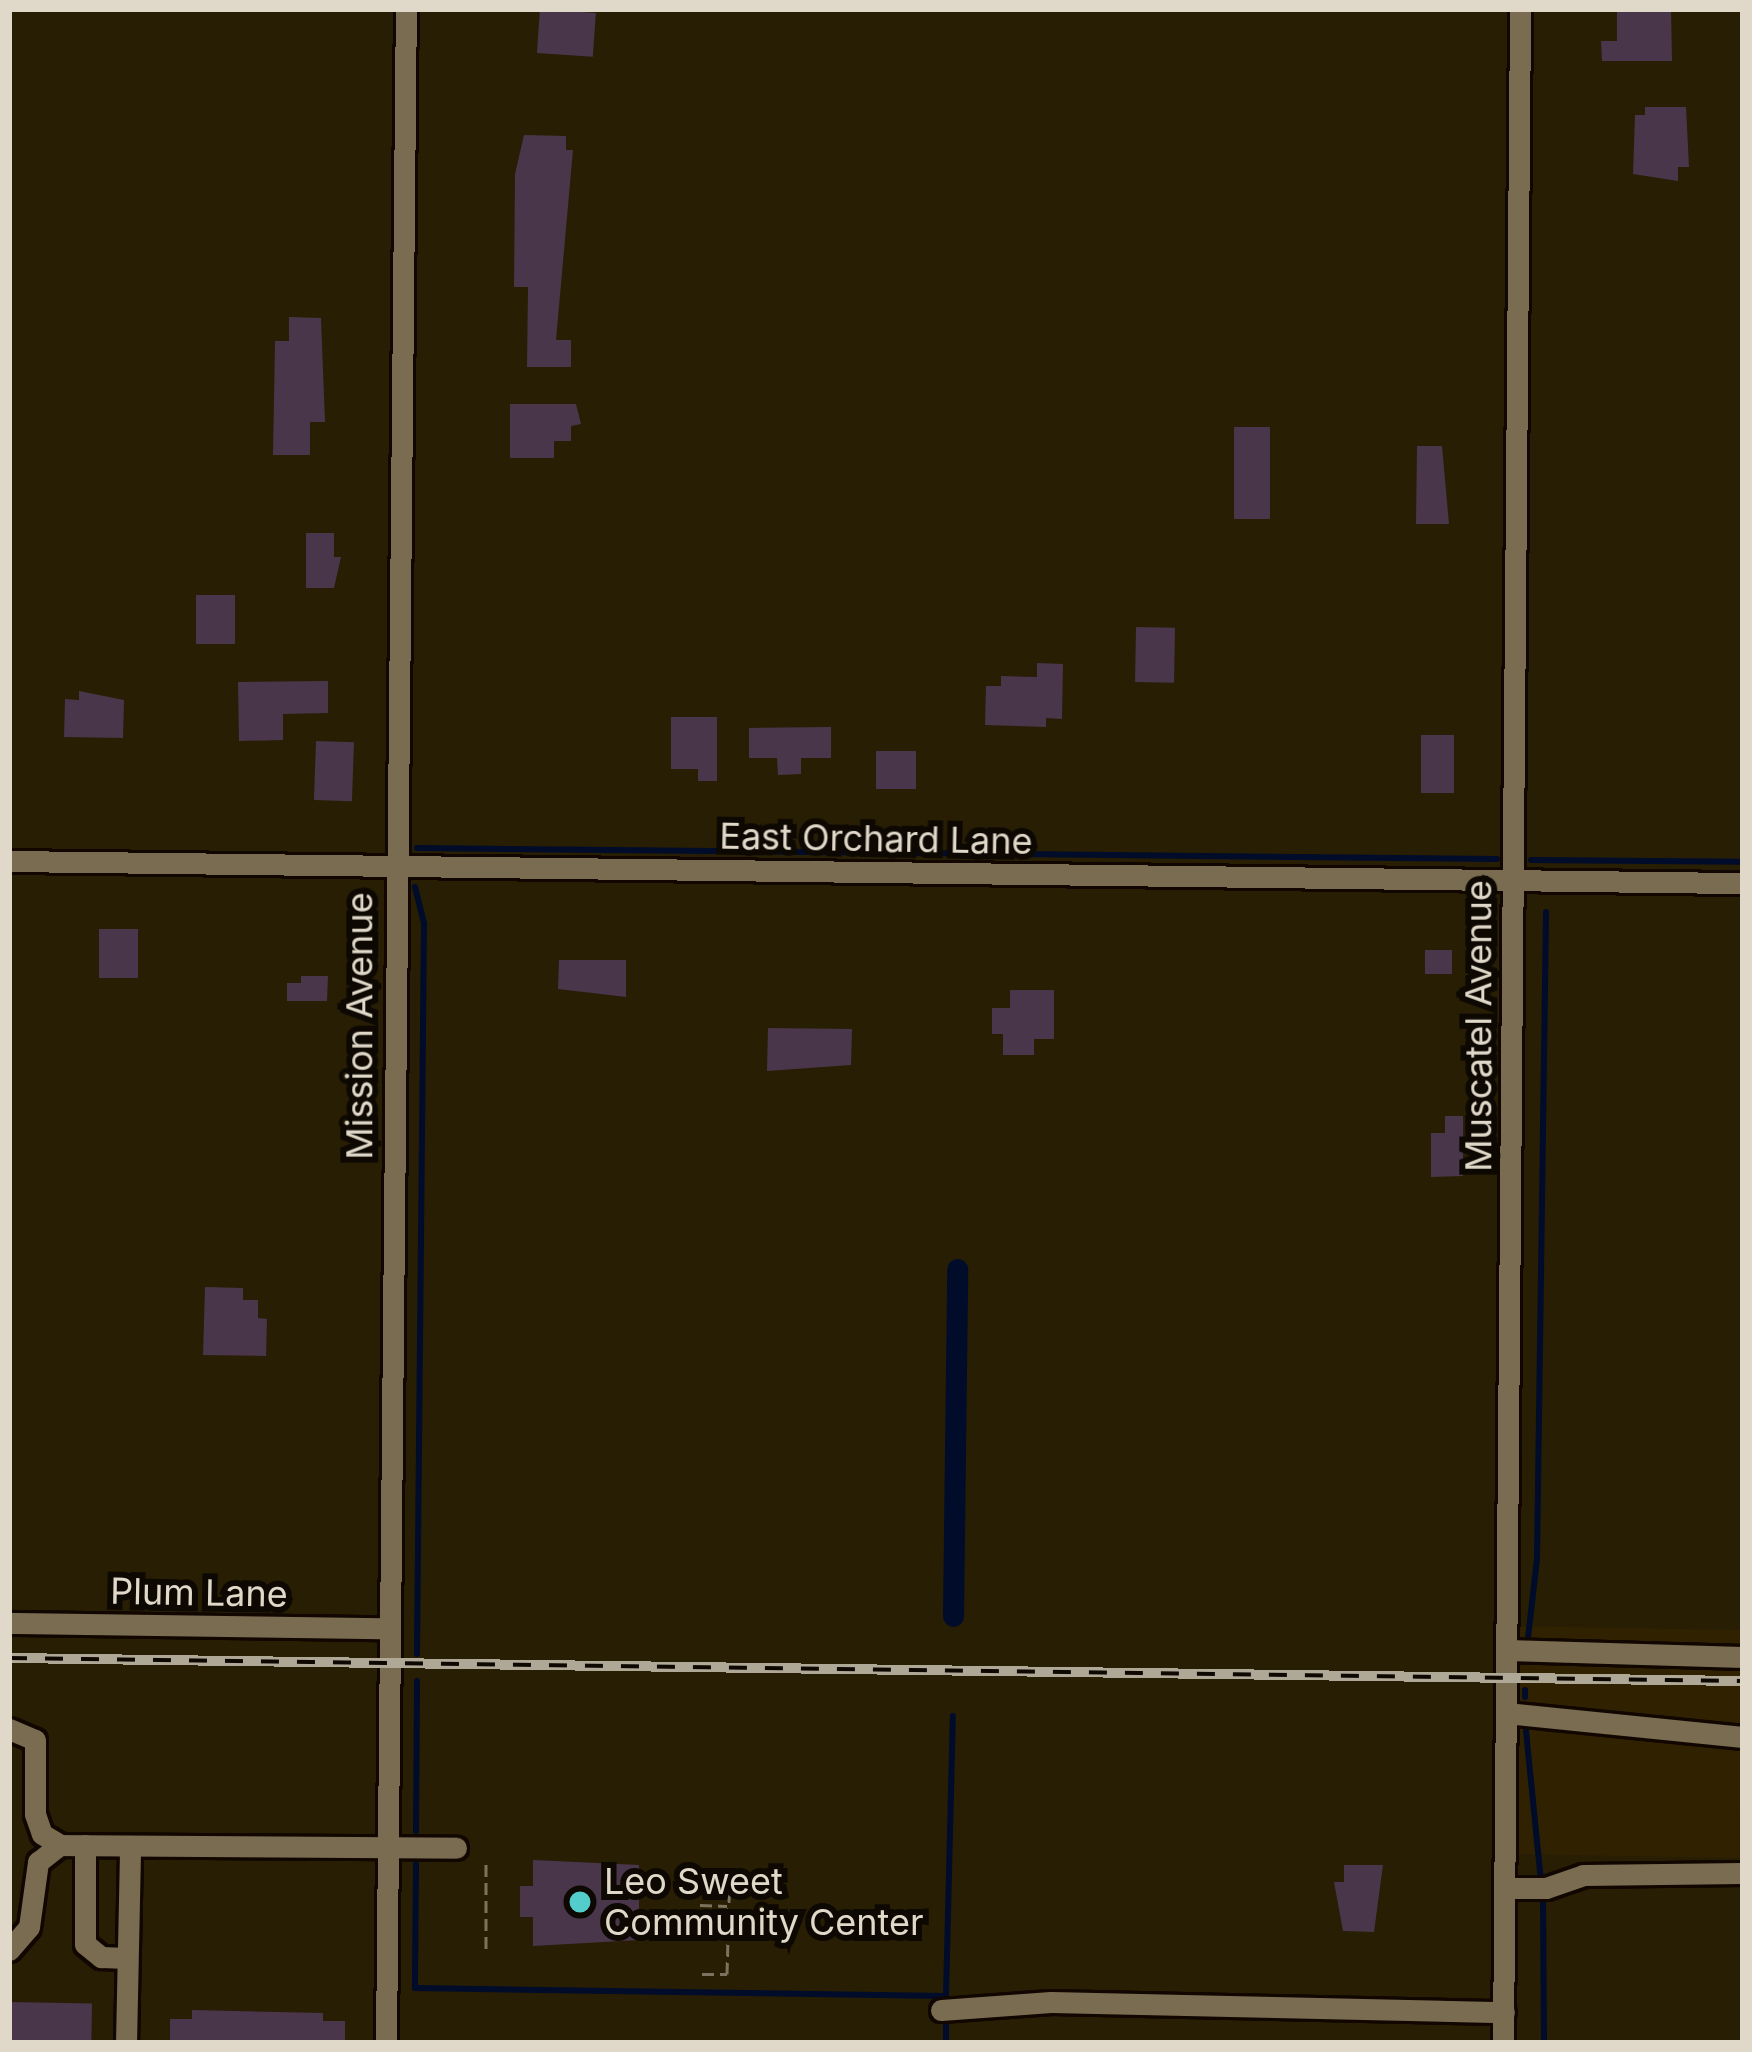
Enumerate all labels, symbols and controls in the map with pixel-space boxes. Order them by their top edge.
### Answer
street label: East Orchard Lane [719,815,1033,863]
street label: Muscatel Avenue [1457,880,1501,1172]
street label: Mission Avenue [338,892,382,1160]
street label: Plum Lane [110,1570,288,1616]
place label: Leo Sweet Community Center [604,1859,924,1944]
marker: Leo Sweet Community Center [567,1889,593,1915]

